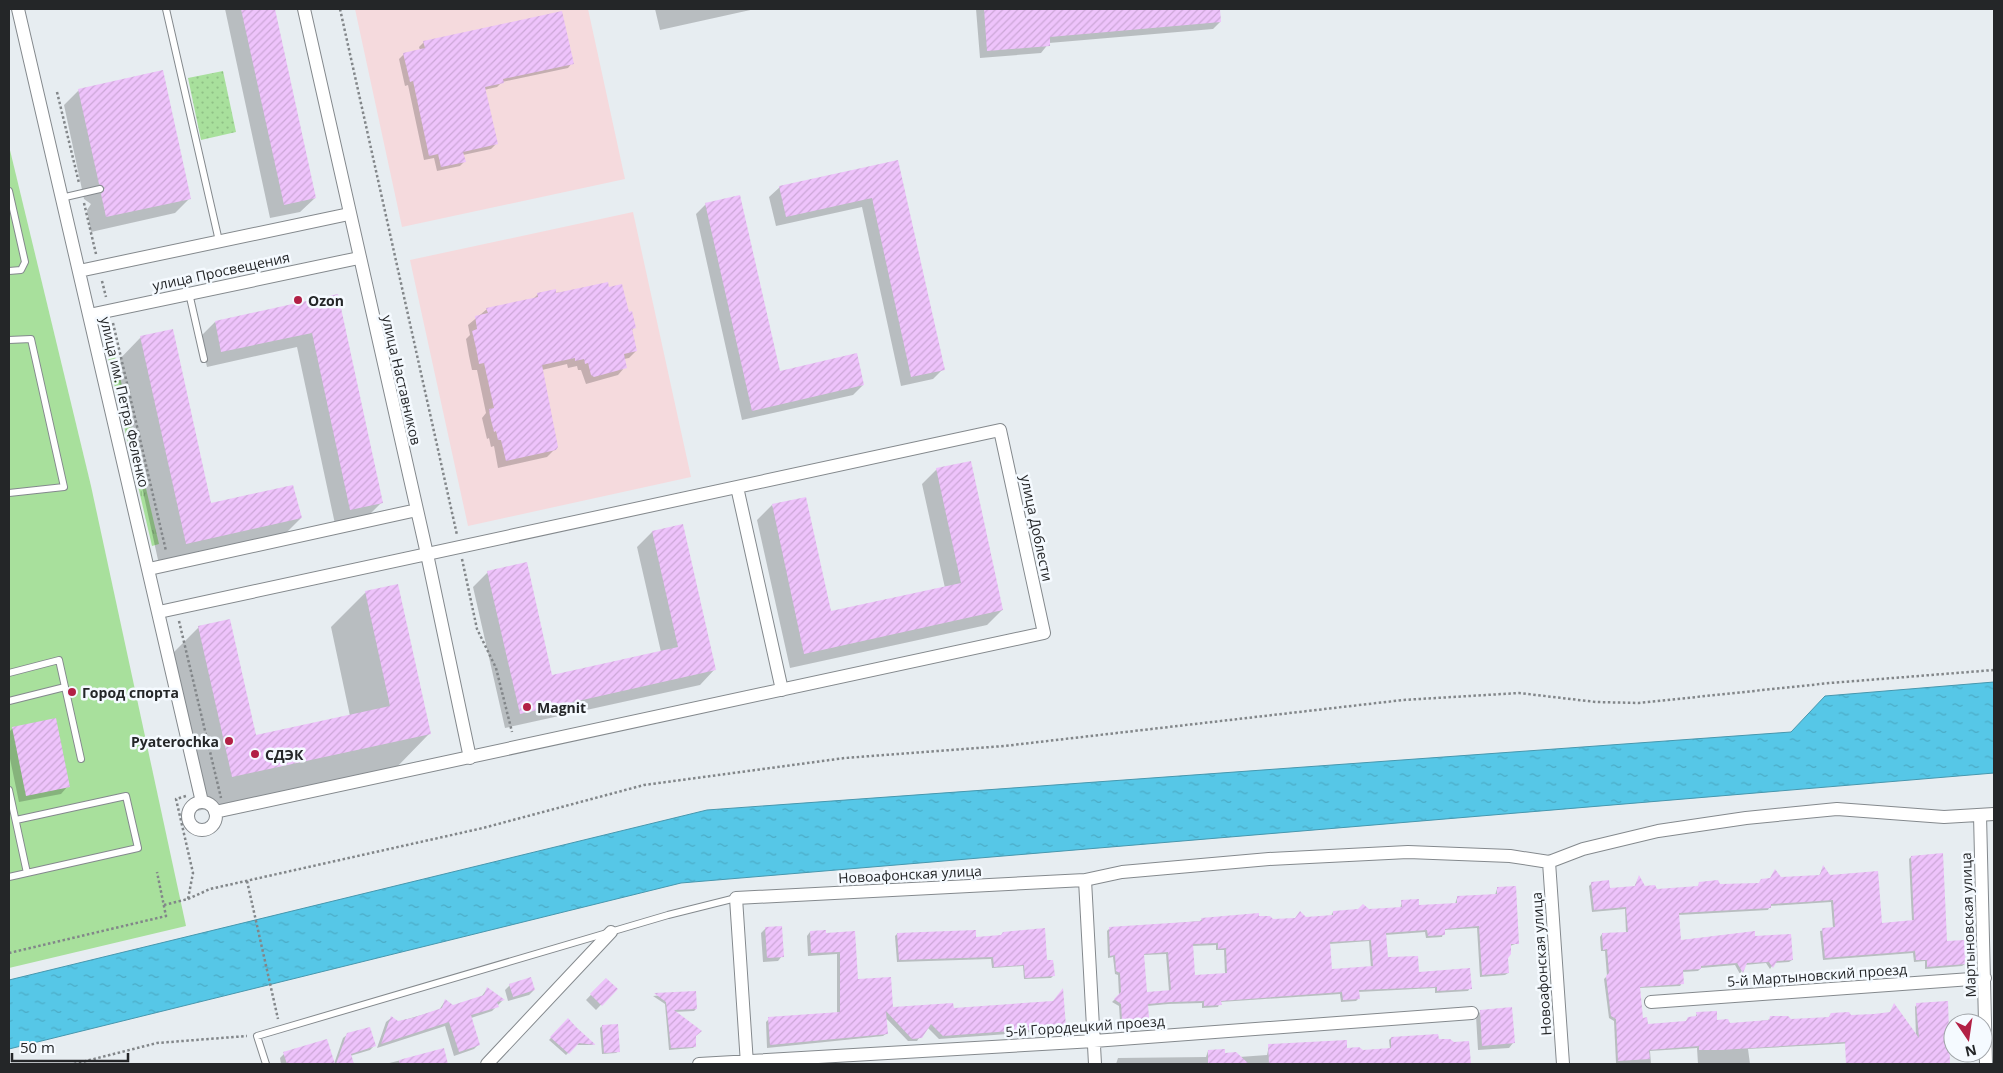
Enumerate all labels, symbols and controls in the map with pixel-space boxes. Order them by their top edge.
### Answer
street label: улица Просвещения [151,247,291,295]
place label: Ozon [308,291,344,310]
marker: Ozon [292,294,304,306]
street label: улица Наставников [378,313,426,447]
street label: улица им. Петра Феленко [96,315,154,489]
street label: улица Доблести [1016,473,1058,583]
place label: Город спорта [82,683,179,702]
marker: Город спорта [66,686,78,698]
place label: Magnit [537,698,586,717]
marker: Magnit [521,701,533,713]
place label: Pyaterochka [131,732,219,751]
marker: Pyaterochka [223,735,235,747]
place label: СДЭК [265,745,304,764]
marker: СДЭК [249,748,261,760]
street label: Мартыновская улица [1956,852,1980,998]
street label: Новоафонская улица [838,861,982,887]
street label: Новоафонская улица [1527,892,1555,1036]
street label: 5-й Мартыновский проезд [1726,959,1908,991]
street label: 5-й Городецкий проезд [1005,1011,1165,1041]
north arrow [1943,1013,1993,1063]
scale bar [12,1030,129,1062]
text: 50 m [20,1037,55,1057]
text: N [1963,1041,1979,1062]

